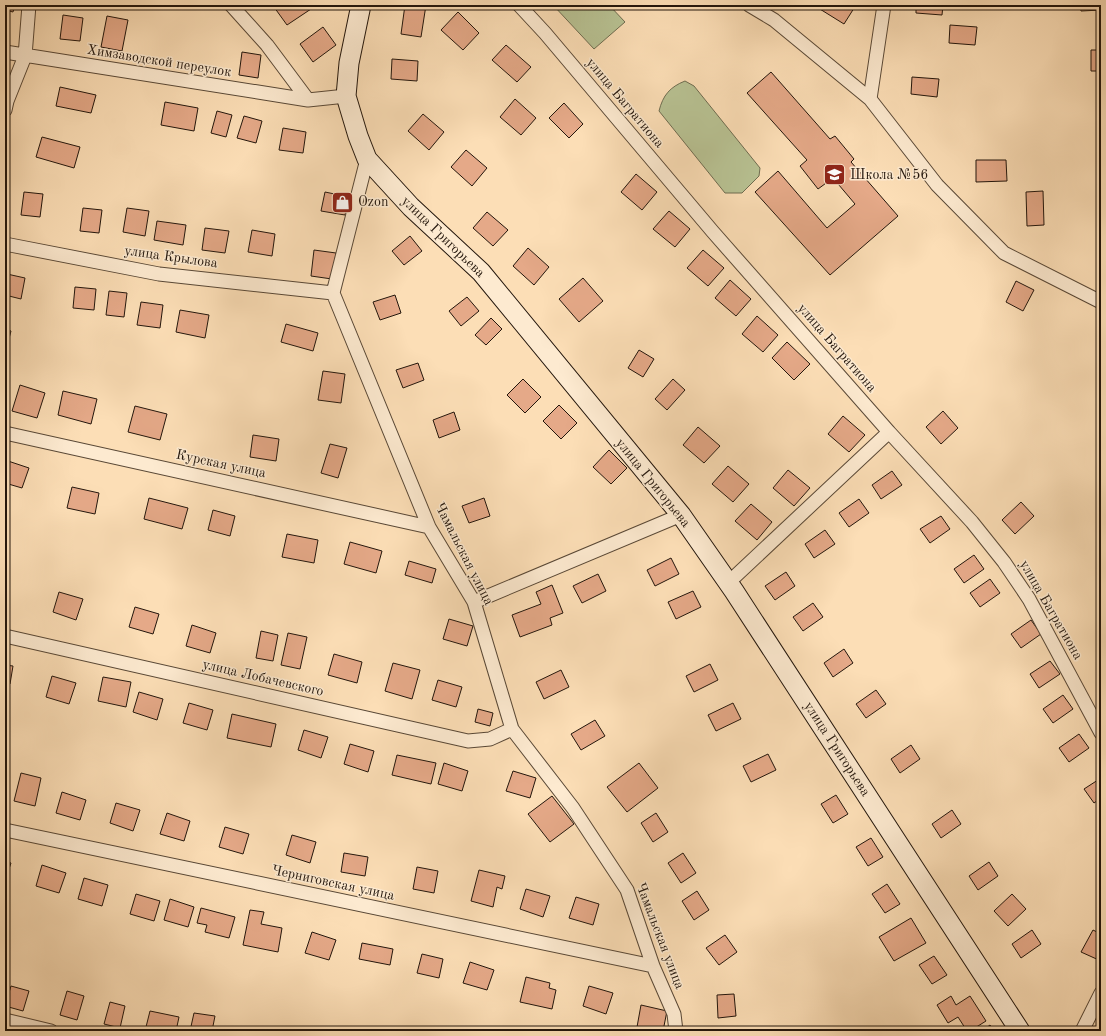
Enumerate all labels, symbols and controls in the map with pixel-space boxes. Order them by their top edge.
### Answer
street label: Химзаводской переулок [86,43,232,79]
street label: улица Багратиона [583,55,667,151]
school or university icon: Школа №56 [821,162,847,188]
place label: Школа №56 [850,168,928,182]
shop icon: Ozon [330,189,356,215]
street label: улица Григорьева [399,194,487,280]
place label: Ozon [358,195,389,209]
street label: улица Крылова [123,244,219,270]
street label: улица Багратиона [795,301,879,395]
street label: улица Григорьева [613,436,693,530]
street label: Курская улица [175,448,267,480]
street label: Чамальская улица [432,501,496,607]
street label: улица Багратиона [1017,558,1085,662]
street label: улица Лобачевского [201,657,325,699]
street label: улица Григорьева [801,699,873,799]
street label: Черниговская улица [270,863,396,903]
street label: Чамальская улица [633,881,687,991]

